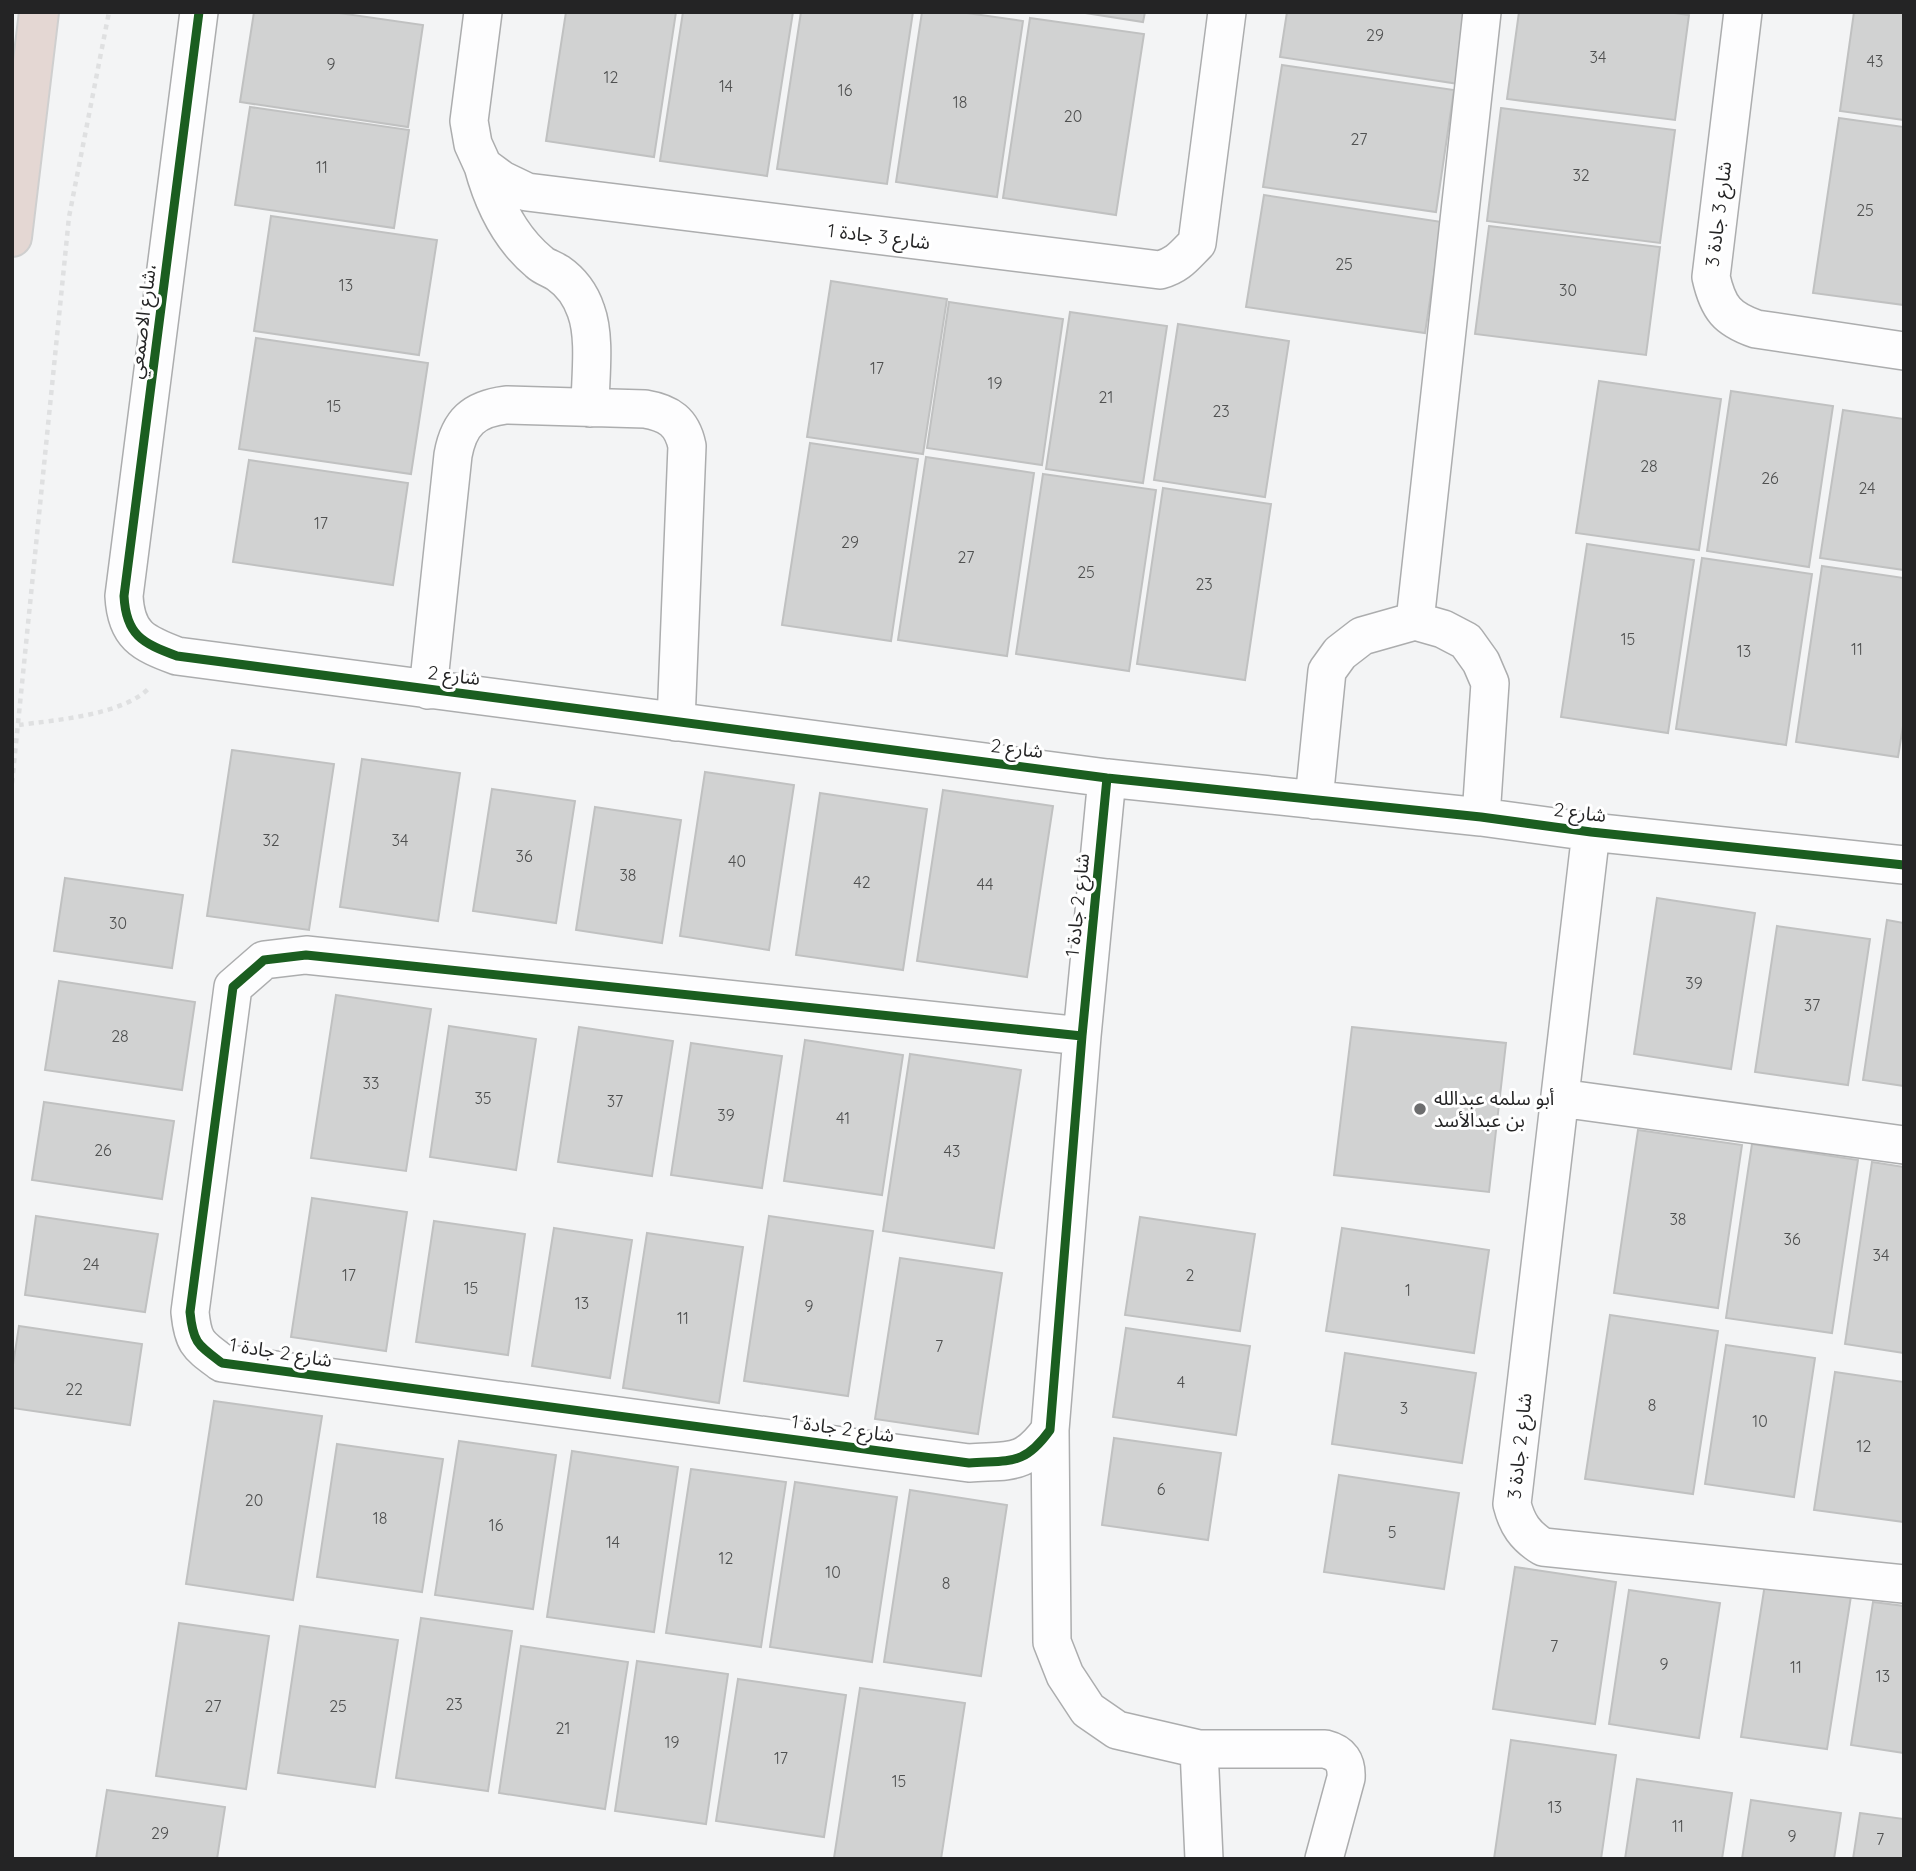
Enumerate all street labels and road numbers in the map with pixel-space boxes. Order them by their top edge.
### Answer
street label: شارع 3 جادة 3 [1700,160,1738,268]
street label: شارع 3 جادة 1 [826,218,932,256]
street label: شارع الاصمعي، [123,262,164,380]
street label: شارع 2 [426,660,482,692]
street label: شارع 2 [989,733,1045,765]
street label: شارع 2 [1552,797,1608,829]
street label: شارع 2 جادة 1 [1060,852,1096,958]
street label: شارع 2 جادة 1 [228,1332,334,1374]
street label: شارع 2 جادة 3 [1501,1392,1538,1500]
street label: شارع 2 جادة 1 [790,1409,896,1449]

